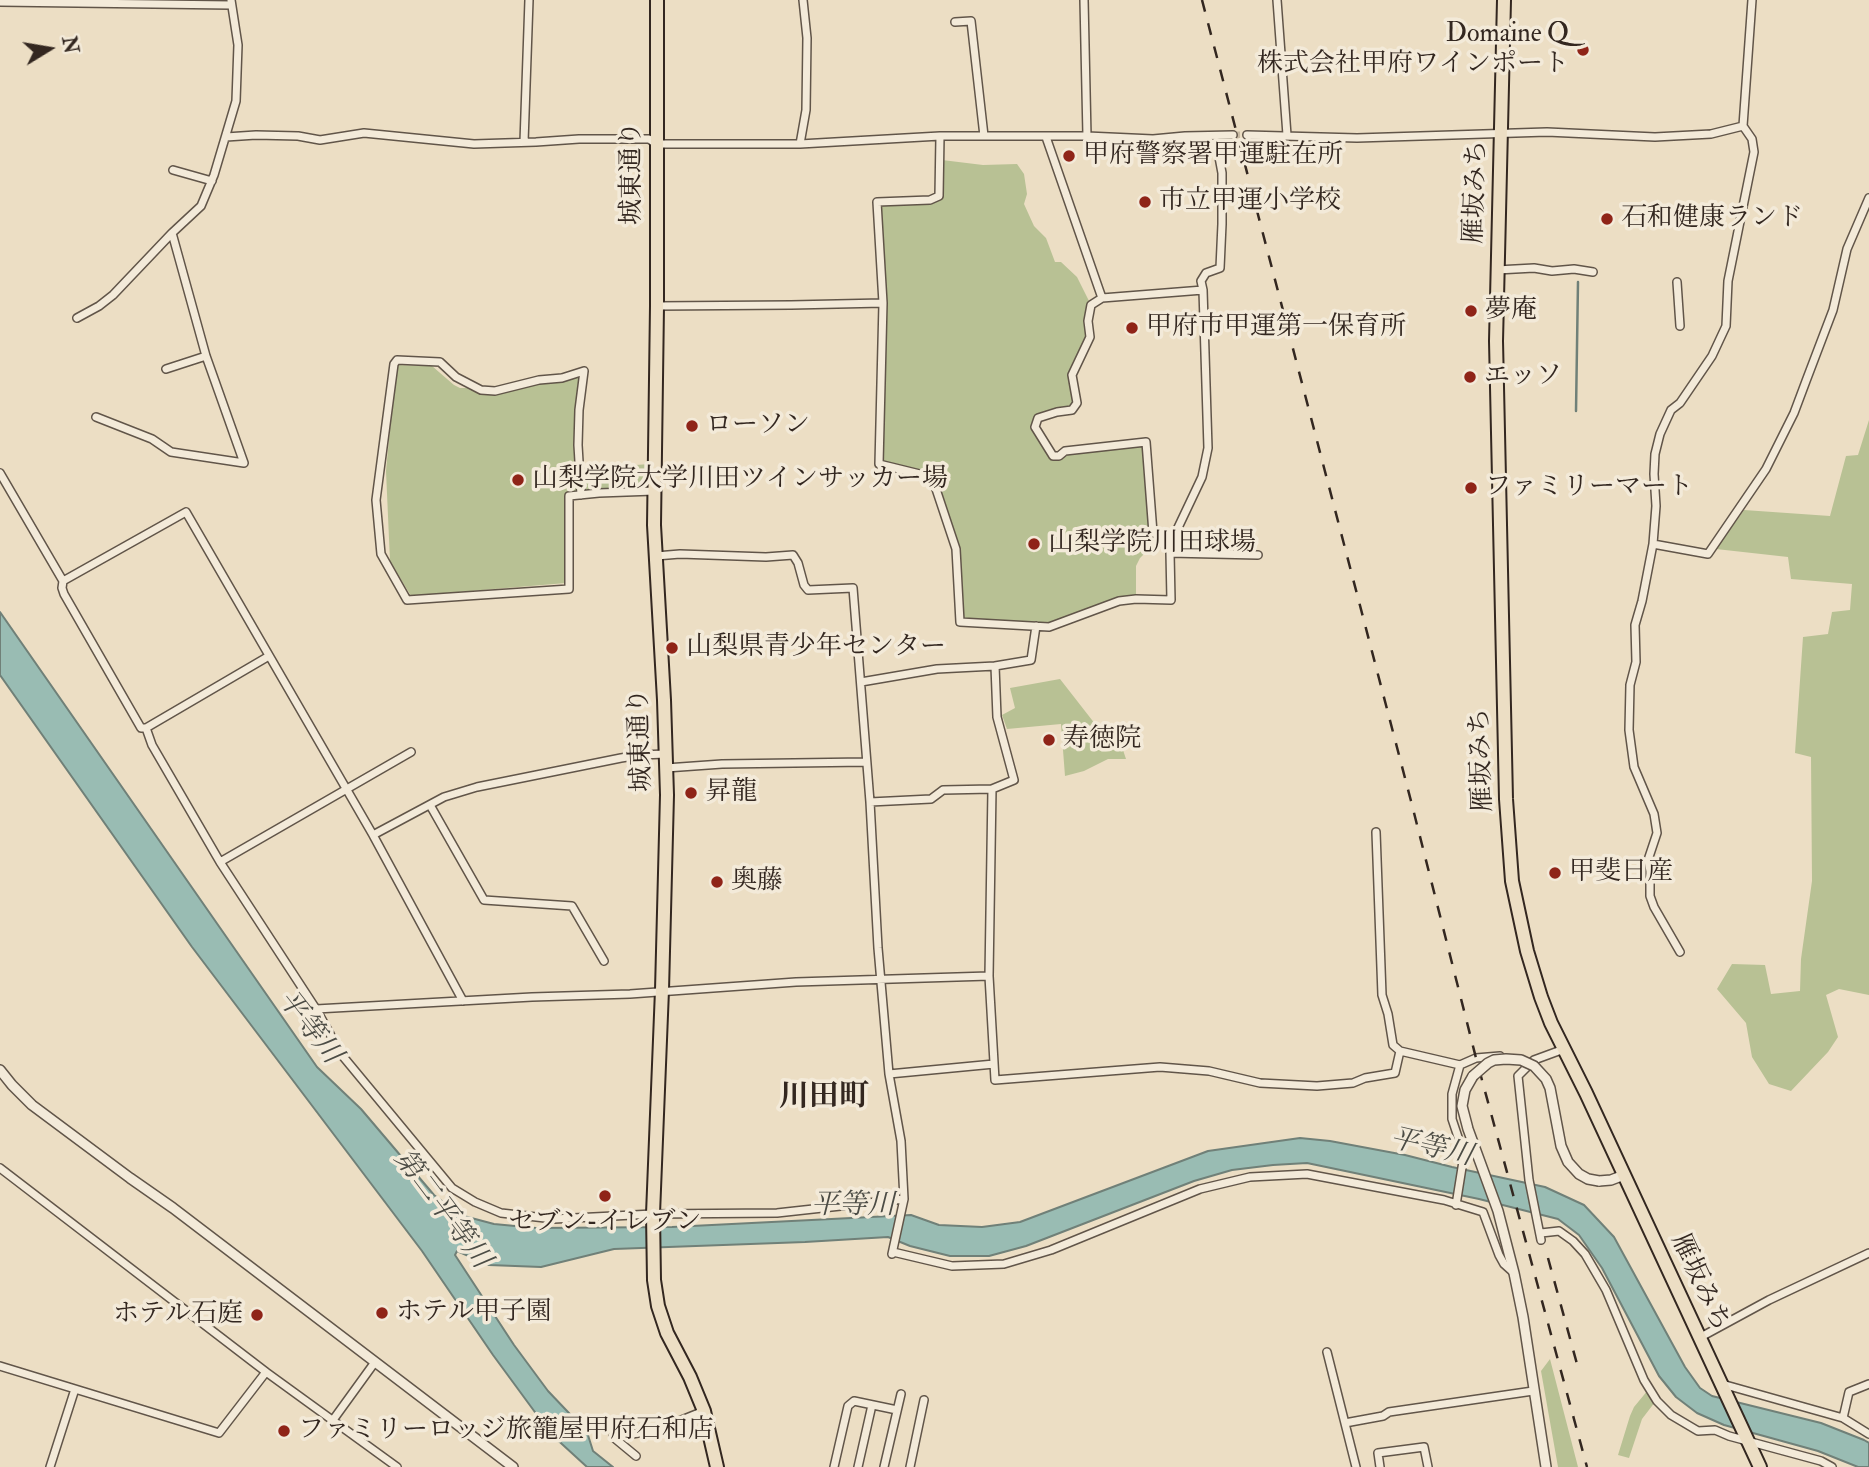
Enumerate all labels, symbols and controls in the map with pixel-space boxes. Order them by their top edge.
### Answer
north arrow [14,14,84,84]
place label: Domaine Q 株式会社甲府ワインポート [1257,19,1569,80]
text: N [56,34,83,56]
marker: Domaine Q 株式会社甲府ワインポート [1575,42,1591,58]
street label: 城東通り [617,121,649,225]
street label: 雁坂みち [1460,139,1494,245]
place label: 甲府警察署甲運駐在所 [1083,140,1343,172]
marker: 甲府警察署甲運駐在所 [1061,148,1077,164]
place label: 市立甲運小学校 [1159,186,1341,218]
marker: 市立甲運小学校 [1137,194,1153,210]
place label: 石和健康ランド [1621,203,1803,235]
marker: 石和健康ランド [1599,211,1615,227]
place label: 夢庵 [1485,295,1537,327]
marker: 夢庵 [1463,303,1479,319]
place label: 甲府市甲運第一保育所 [1146,312,1406,344]
marker: 甲府市甲運第一保育所 [1124,320,1140,336]
place label: エッソ [1484,361,1562,393]
marker: エッソ [1462,369,1478,385]
place label: ローソン [706,410,810,442]
marker: ローソン [684,418,700,434]
place label: 山梨学院大学川田ツインサッカー場 [532,464,948,496]
marker: 山梨学院大学川田ツインサッカー場 [510,472,526,488]
place label: ファミリーマート [1485,472,1693,504]
marker: ファミリーマート [1463,480,1479,496]
place label: 山梨学院川田球場 [1048,528,1256,560]
marker: 山梨学院川田球場 [1026,536,1042,552]
place label: 山梨県青少年センター [686,632,946,664]
marker: 山梨県青少年センター [664,640,680,656]
street label: 城東通り [625,687,659,793]
street label: 雁坂みち [1466,707,1500,813]
place label: 寿徳院 [1063,724,1141,756]
marker: 寿徳院 [1041,732,1057,748]
place label: 昇龍 [705,777,757,809]
marker: 昇龍 [683,785,699,801]
place label: 甲斐日産 [1569,857,1673,889]
marker: 甲斐日産 [1547,865,1563,881]
place label: 奥藤 [731,866,783,898]
marker: 奥藤 [709,874,725,890]
water label: 平等川 [269,985,347,1071]
district label: 川田町 [779,1081,869,1117]
water label: 平等川 [1386,1123,1476,1175]
water label: 第二平等川 [385,1144,497,1276]
marker: セブン-イレブン [597,1188,613,1204]
water label: 平等川 [811,1190,895,1224]
place label: セブン-イレブン [509,1207,701,1239]
street label: 雁坂みち [1663,1229,1735,1337]
place label: ホテル甲子園 [396,1297,552,1329]
place label: ホテル石庭 [113,1299,243,1331]
marker: ホテル甲子園 [374,1305,390,1321]
marker: ホテル石庭 [249,1307,265,1323]
place label: ファミリーロッジ旅籠屋甲府石和店 [298,1415,714,1447]
marker: ファミリーロッジ旅籠屋甲府石和店 [276,1423,292,1439]

